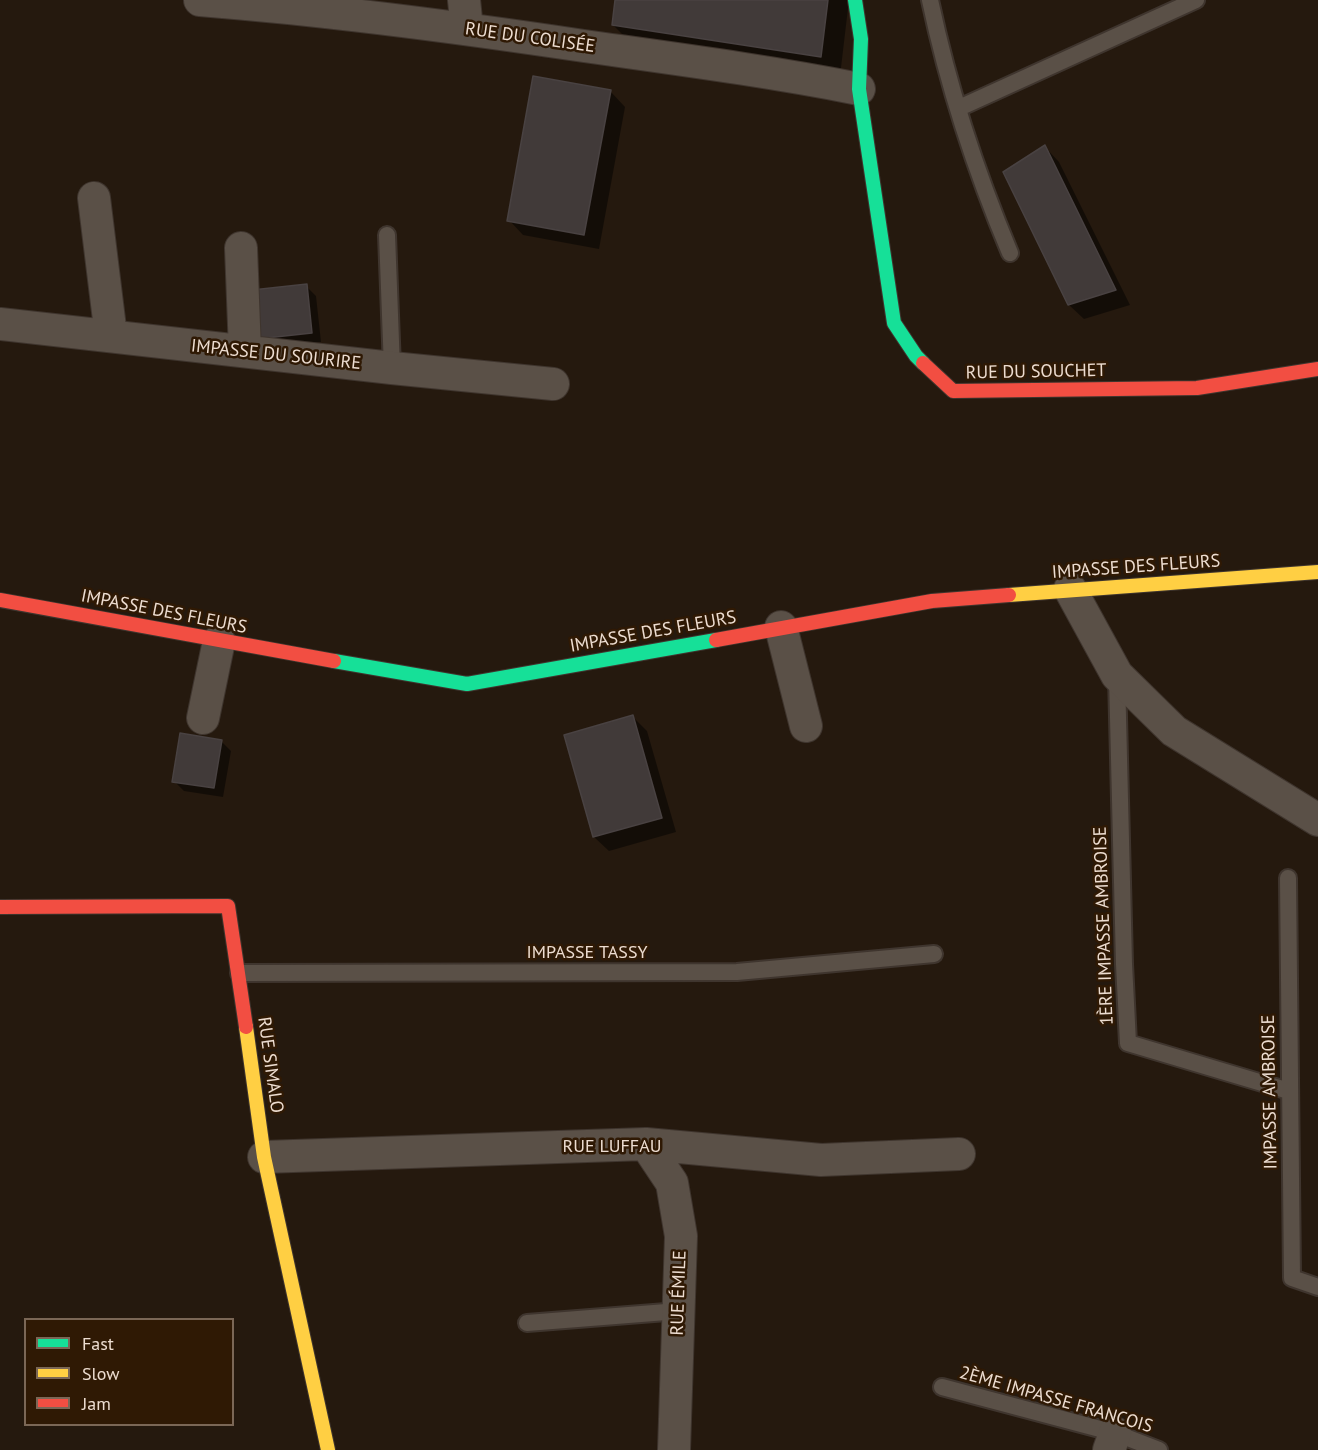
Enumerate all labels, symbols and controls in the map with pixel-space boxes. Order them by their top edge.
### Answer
street label: RUE DU COLISÉE [464,18,596,58]
street label: IMPASSE DU SOURIRE [190,335,362,375]
street label: RUE DU SOUCHET [965,360,1107,384]
street label: IMPASSE DES FLEURS [1051,550,1221,584]
street label: IMPASSE DES FLEURS [79,585,249,639]
street label: IMPASSE DES FLEURS [568,607,738,657]
street label: 1ÈRE IMPASSE AMBROISE [1090,826,1118,1026]
street label: IMPASSE TASSY [527,942,647,964]
street label: IMPASSE AMBROISE [1258,1015,1282,1169]
street label: RUE SIMALO [253,1016,287,1114]
street label: RUE LUFFAU [563,1136,661,1158]
street label: RUE ÉMILE [667,1250,691,1336]
legend [24,1318,234,1426]
text: Fast [82,1332,114,1355]
text: Slow [82,1362,120,1385]
street label: 2ÈME IMPASSE FRANCOIS [957,1362,1155,1438]
text: Jam [82,1392,111,1415]

